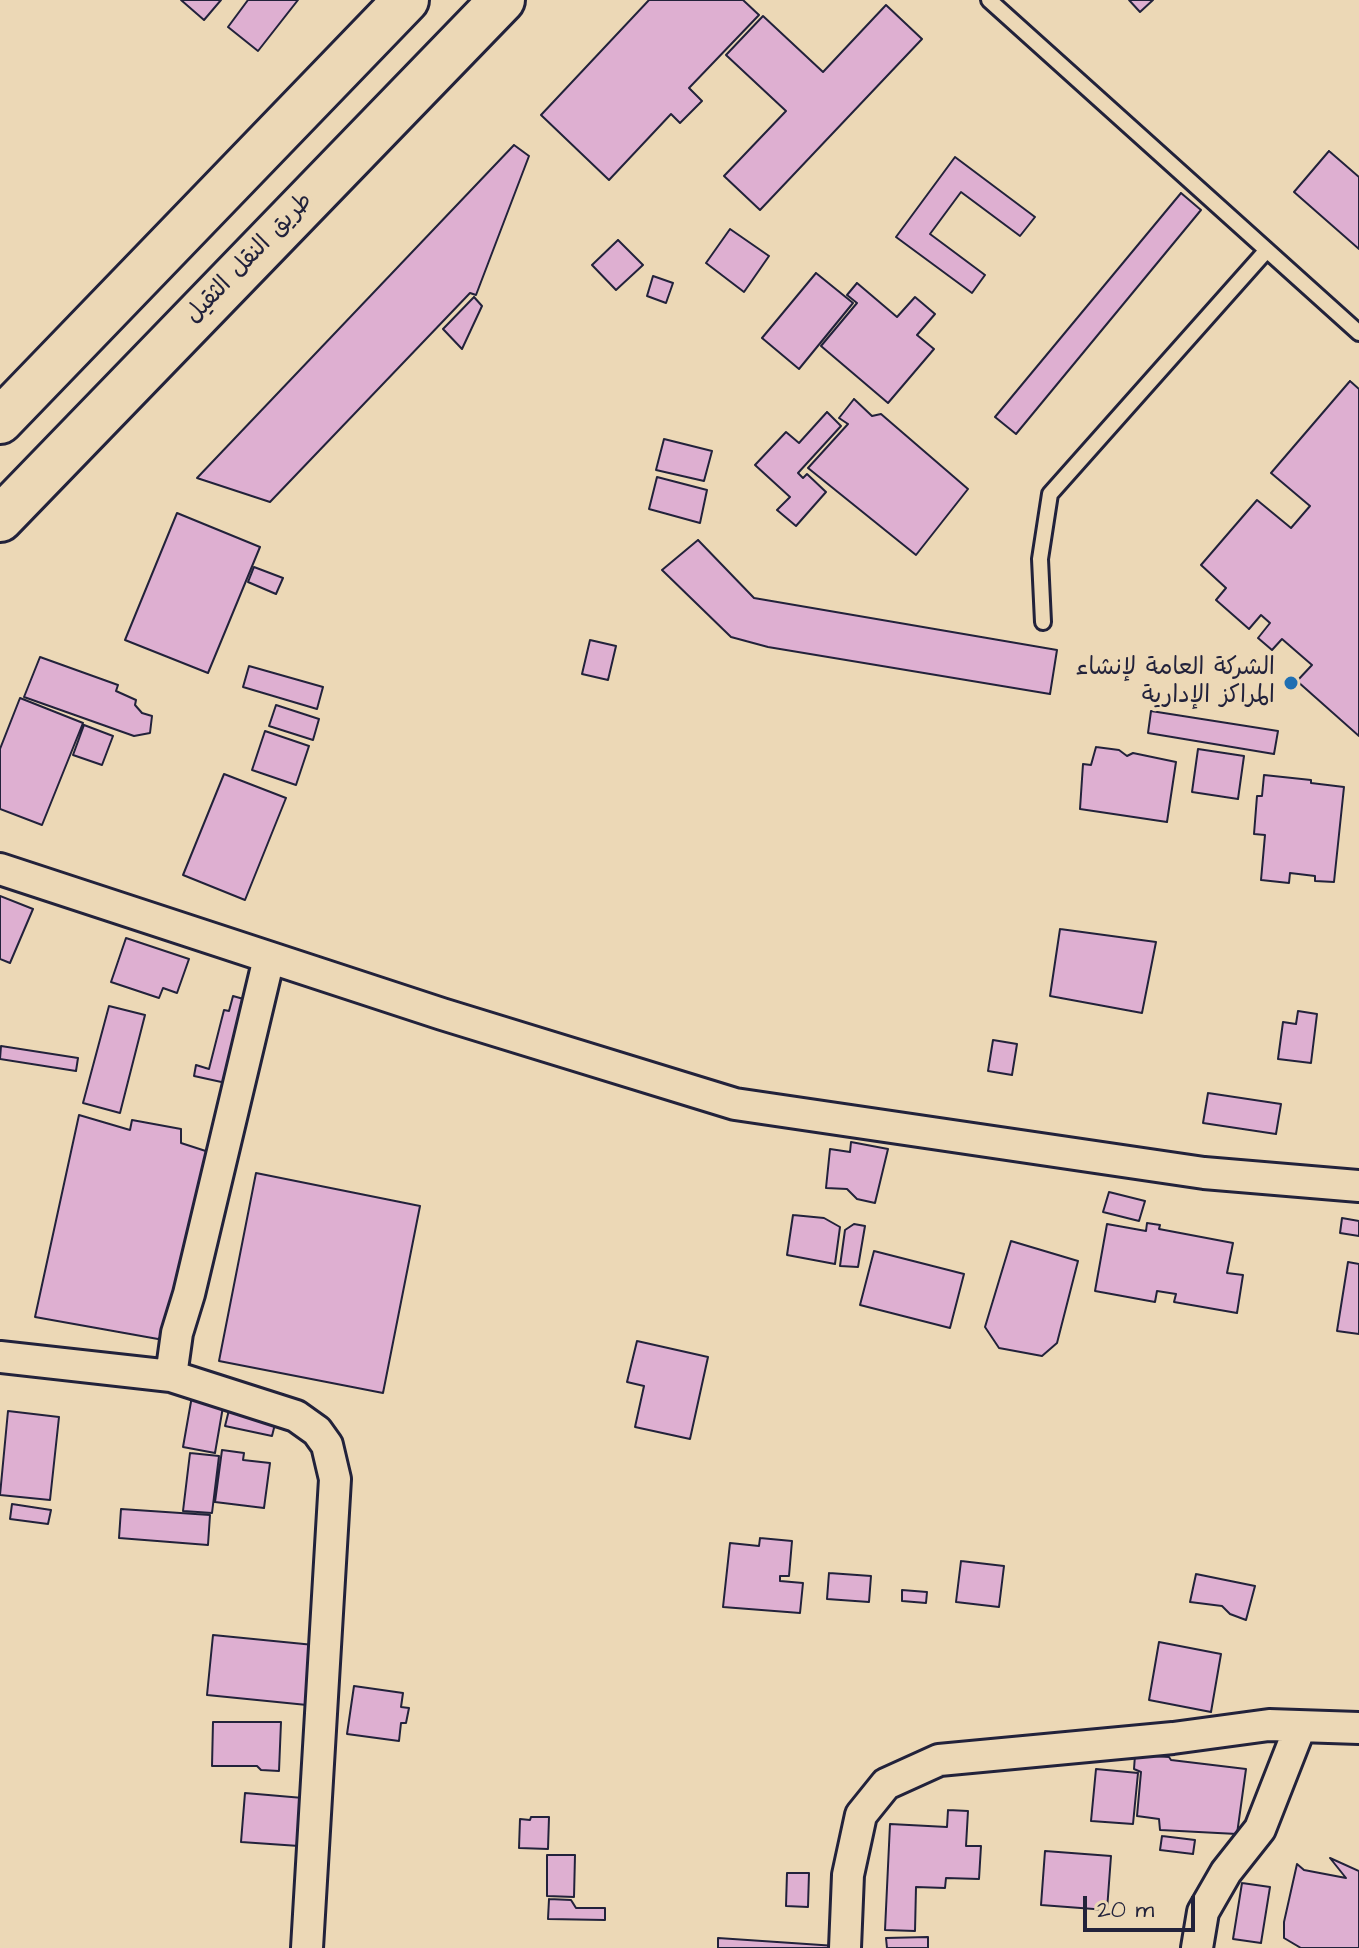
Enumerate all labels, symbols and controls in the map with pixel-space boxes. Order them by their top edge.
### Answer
street label: طريق النقل الثقيل [180,188,320,330]
place label: الشركة العامة لإنشاء المراكز الإدارية [1076,655,1275,711]
marker: الشركة العامة لإنشاء المراكز الإدارية [1282,674,1300,692]
scale bar [1087,1880,1199,1930]
text: 20 m [1097,1893,1154,1927]

